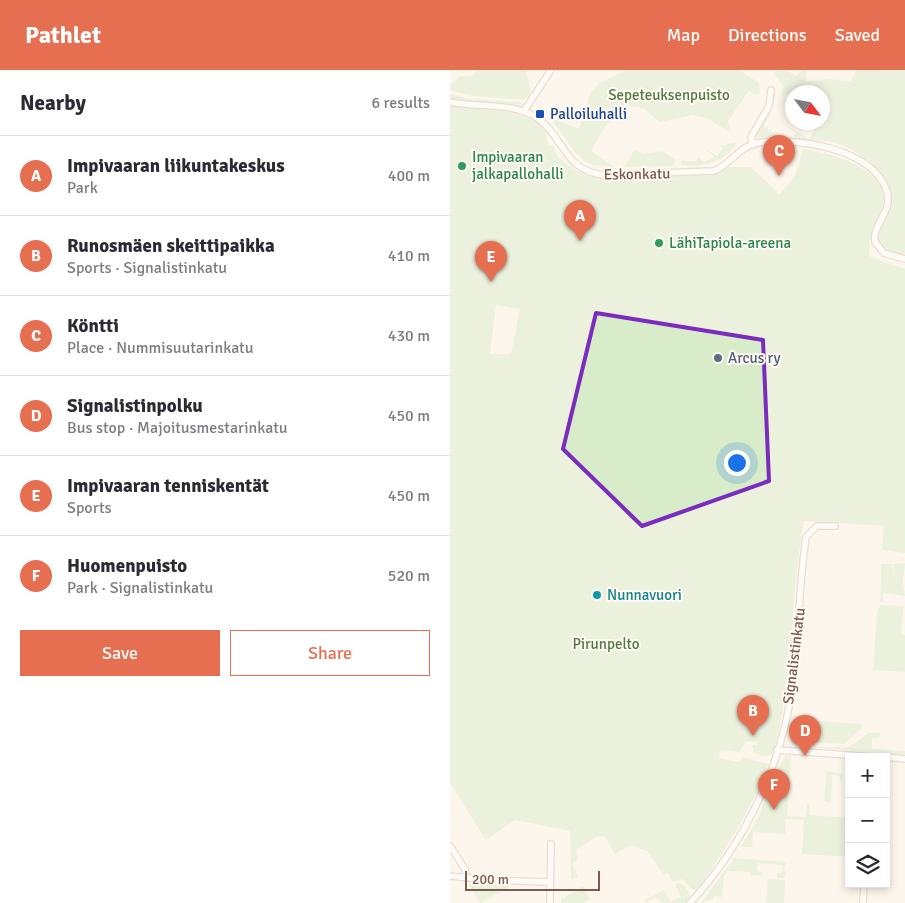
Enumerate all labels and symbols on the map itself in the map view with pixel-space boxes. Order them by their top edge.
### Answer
north arrow [785,85,830,130]
park label: Sepeteuksenpuisto [608,86,730,104]
place label: Palloiluhalli [550,105,627,123]
marker: Palloiluhalli [534,108,546,120]
pin: C [763,135,795,176]
place label: Impivaaran jalkapallohalli [472,148,564,183]
marker: Impivaaran jalkapallohalli [456,160,468,172]
street label: Eskonkatu [604,164,670,184]
pin: A [564,200,596,241]
place label: LähiTapiola-areena [669,234,791,252]
marker: LähiTapiola-areena [653,237,665,249]
pin: E [475,241,507,282]
place label: Arcus ry [728,349,780,367]
marker: Arcus ry [712,352,724,364]
your location [724,450,750,476]
place label: Nunnavuori [607,586,682,604]
marker: Nunnavuori [591,589,603,601]
street label: Signalistinkatu [779,607,809,705]
park label: Pirunpelto [572,635,640,653]
pin: B [737,695,769,736]
pin: D [789,715,821,756]
pin: F [758,769,790,810]
scale bar [465,868,600,891]

